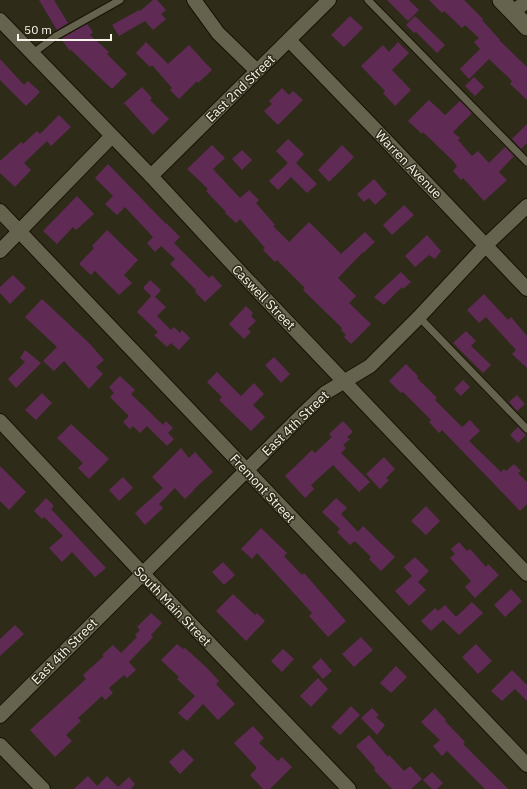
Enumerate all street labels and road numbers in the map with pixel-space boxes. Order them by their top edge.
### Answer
street label: East 2nd Street [202,51,279,126]
street label: Warren Avenue [372,126,446,202]
street label: Caswell Street [228,261,299,333]
street label: East 4th Street [258,387,332,460]
street label: Fremont Street [226,450,299,526]
street label: South Main Street [130,563,215,650]
street label: East 4th Street [28,615,101,688]

